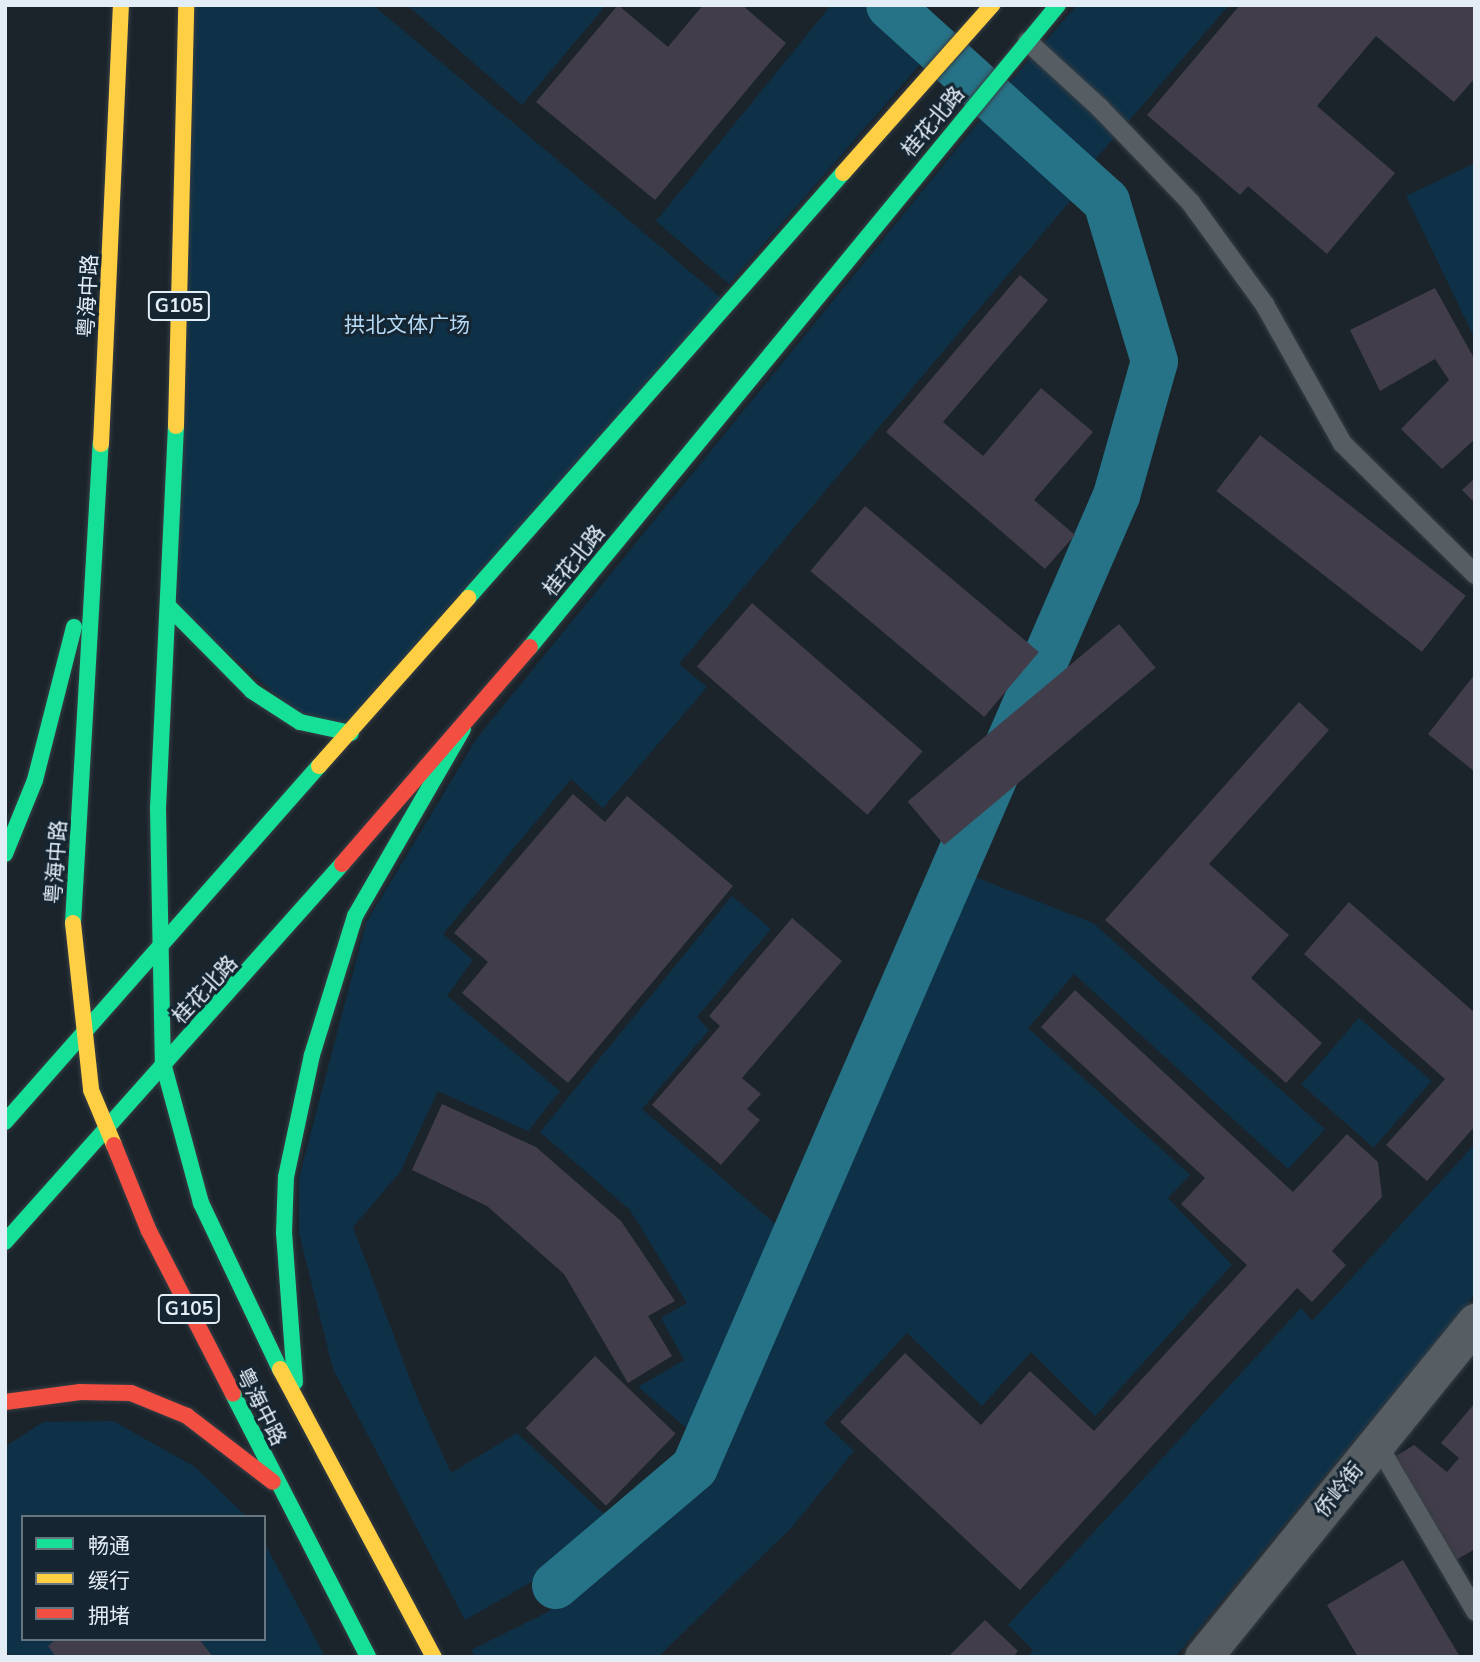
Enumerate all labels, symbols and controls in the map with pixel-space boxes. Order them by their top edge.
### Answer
street label: 桂花北路 [895,81,969,161]
street label: 粤海中路 [72,253,102,339]
road number: G105 [148,290,210,322]
park label: 拱北文体广场 [344,311,470,337]
street label: 桂花北路 [537,519,609,601]
street label: 粤海中路 [40,819,70,905]
street label: 桂花北路 [166,950,242,1028]
road number: G105 [158,1294,220,1324]
street label: 粤海中路 [232,1363,292,1449]
street label: 侨岭街 [1308,1457,1368,1521]
legend [21,1515,266,1641]
text: 畅通 [88,1532,130,1558]
text: 缓行 [88,1567,130,1593]
text: 拥堵 [88,1602,130,1628]

